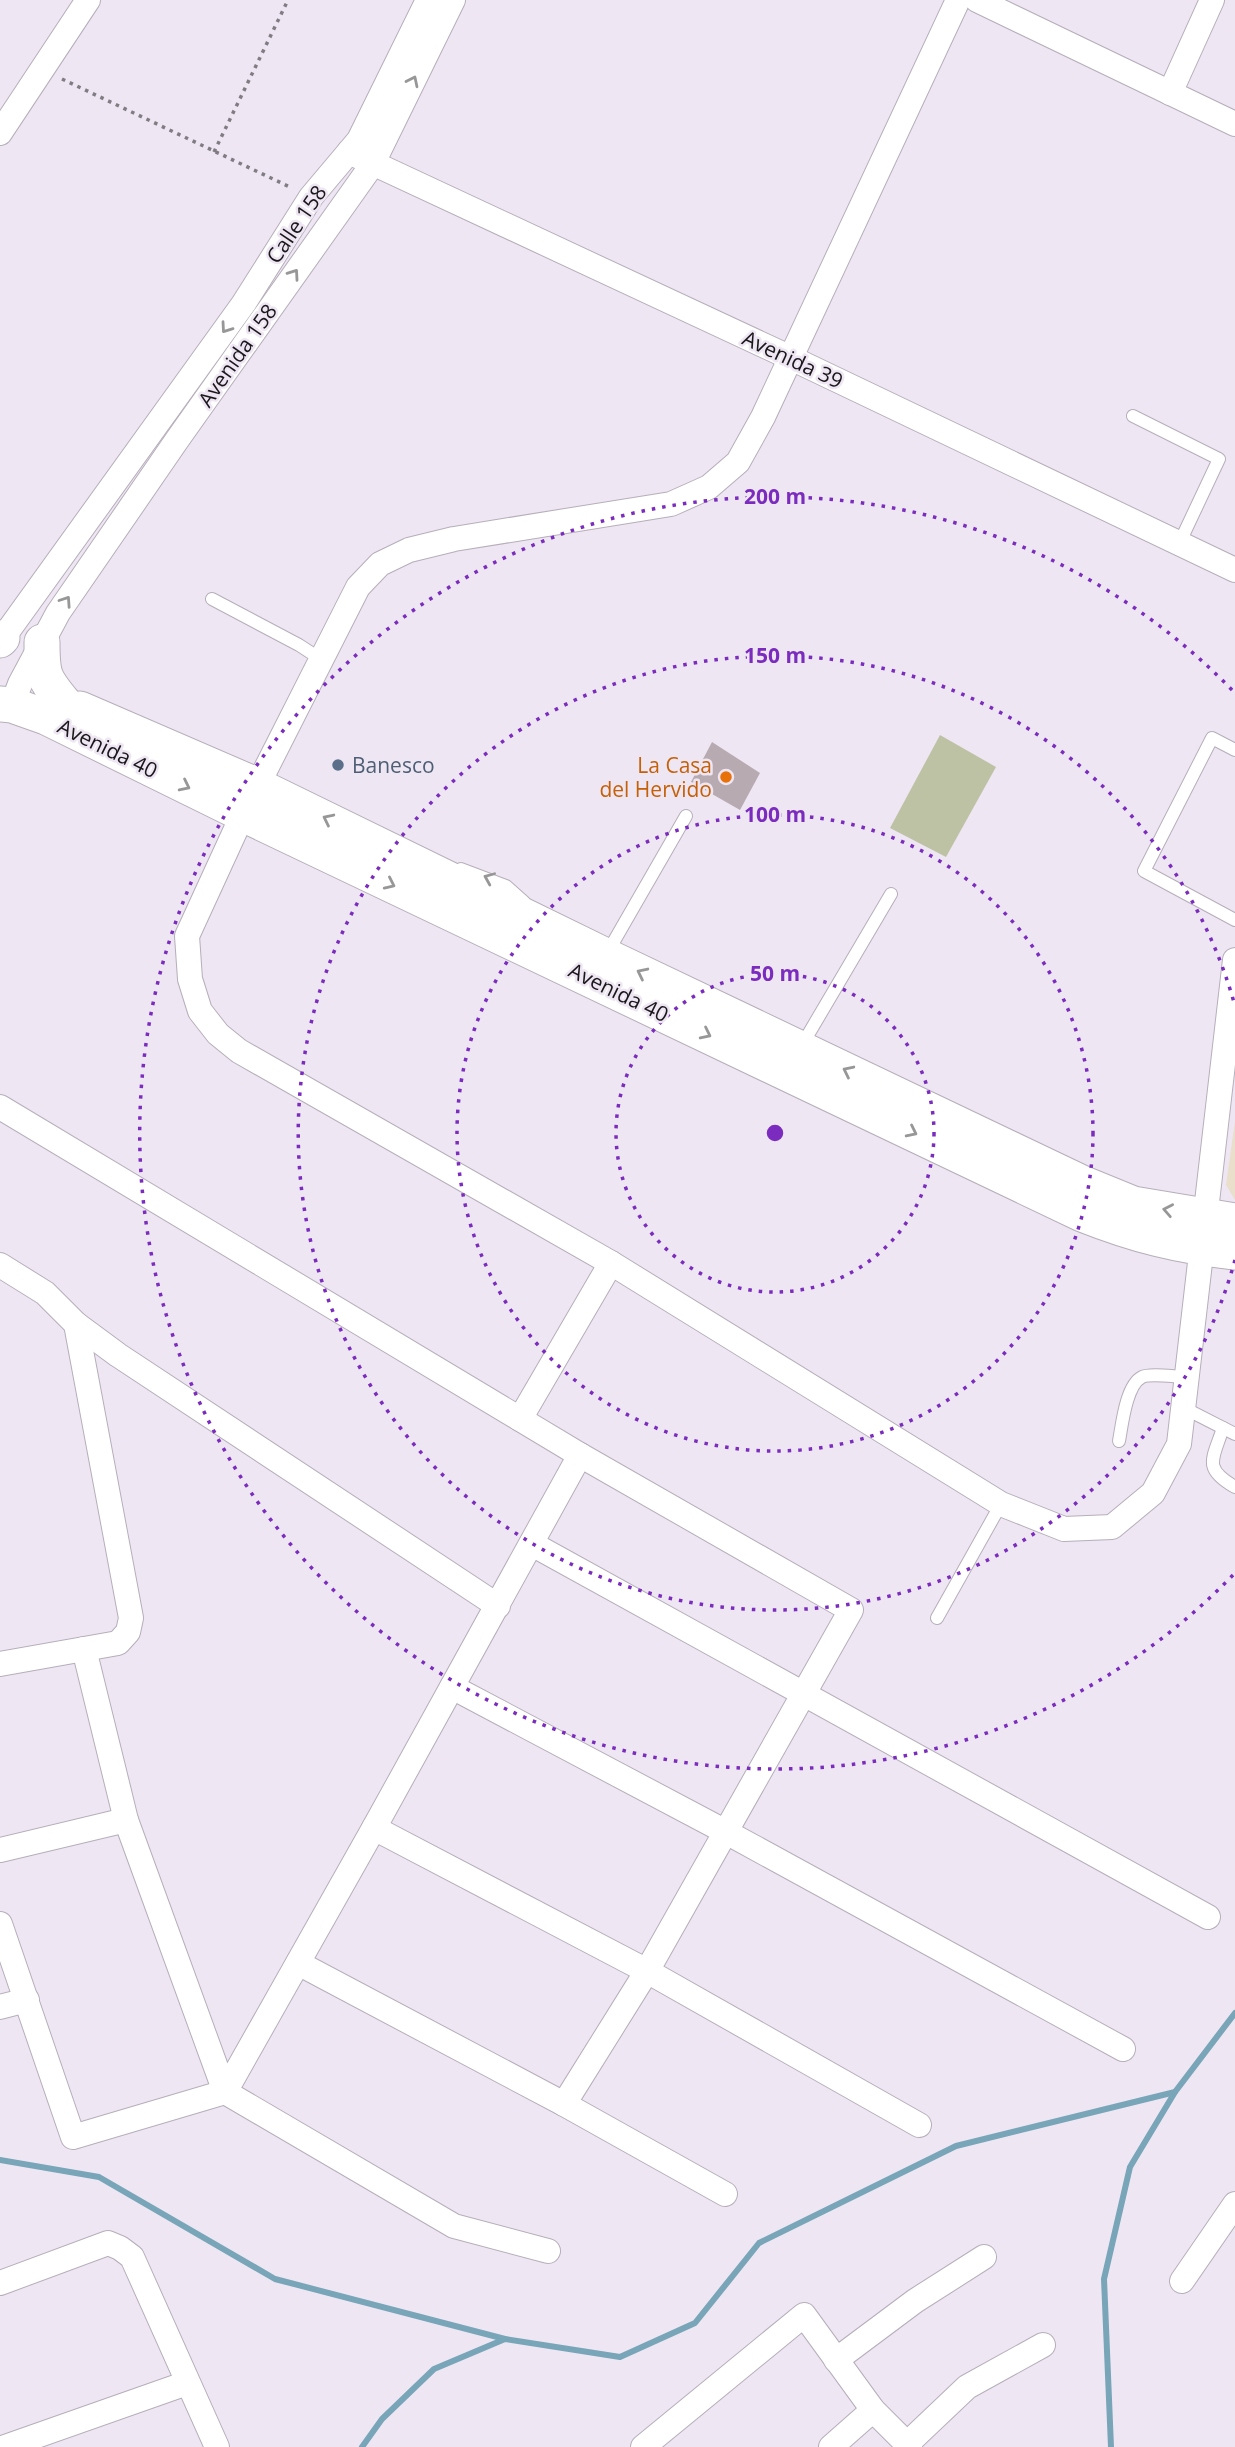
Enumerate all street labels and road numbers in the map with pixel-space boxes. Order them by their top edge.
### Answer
street label: Calle 158 [260,179,332,269]
street label: Avenida 158 [191,298,283,412]
street label: Avenida 39 [738,324,848,394]
street label: Avenida 40 [53,712,163,784]
street label: Avenida 40 [564,956,674,1028]

